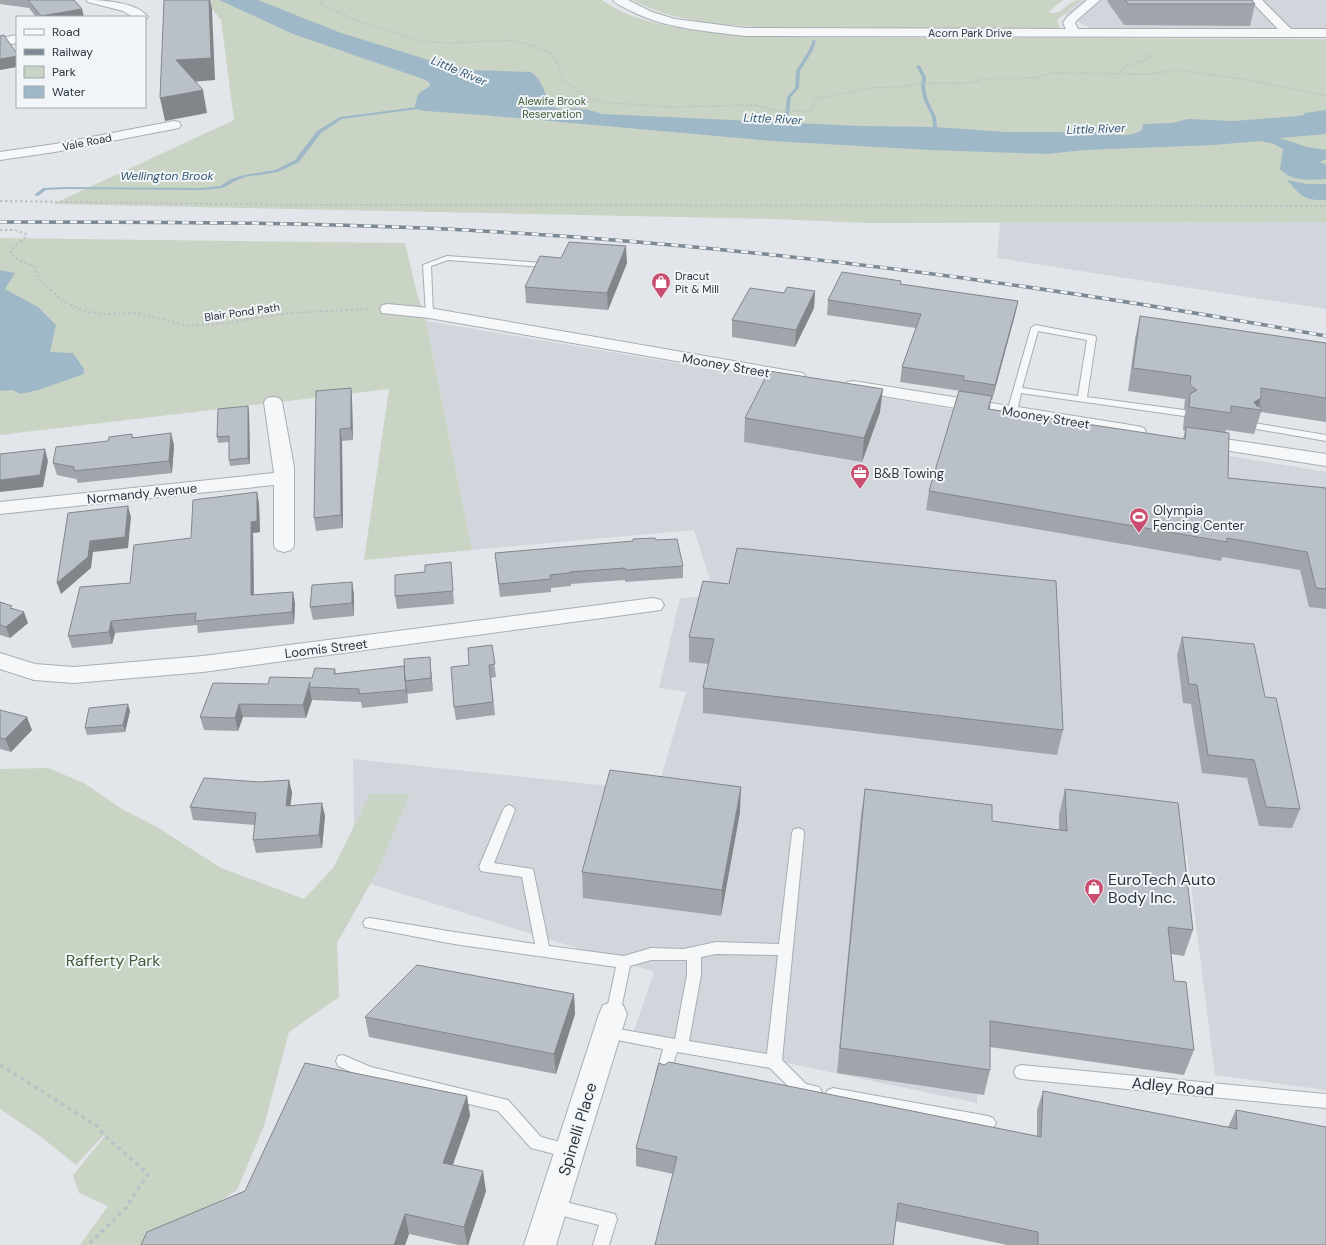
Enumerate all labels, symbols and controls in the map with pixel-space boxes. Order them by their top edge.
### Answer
legend [16,16,146,108]
text: Road [52,24,80,40]
street label: Acorn Park Drive [928,26,1012,40]
text: Railway [52,44,93,60]
water label: Little River [429,52,490,90]
text: Park [52,64,76,80]
text: Water [52,84,86,100]
park label: Alewife Brook Reservation [518,94,587,121]
water label: Little River [743,109,803,129]
water label: Little River [1066,120,1126,138]
street label: Vale Road [61,130,113,154]
water label: Wellington Brook [120,168,215,184]
place label: Dracut Pit & Mill [675,269,719,296]
shop icon: Dracut Pit & Mill [650,271,672,299]
street label: Blair Pond Path [203,300,281,324]
street label: Mooney Street [681,349,771,382]
street label: Mooney Street [1001,402,1091,433]
office icon: B&B Towing [849,462,871,490]
place label: B&B Towing [874,465,944,482]
street label: Normandy Avenue [86,479,198,508]
place label: Olympia Fencing Center [1153,502,1245,534]
sports icon: Olympia Fencing Center [1128,506,1150,534]
street label: Loomis Street [284,635,369,662]
place label: EuroTech Auto Body Inc. [1108,869,1216,908]
shop icon: EuroTech Auto Body Inc. [1083,877,1105,905]
park label: Rafferty Park [66,950,160,971]
street label: Adley Road [1131,1072,1215,1101]
street label: Spinelli Place [553,1080,602,1178]

